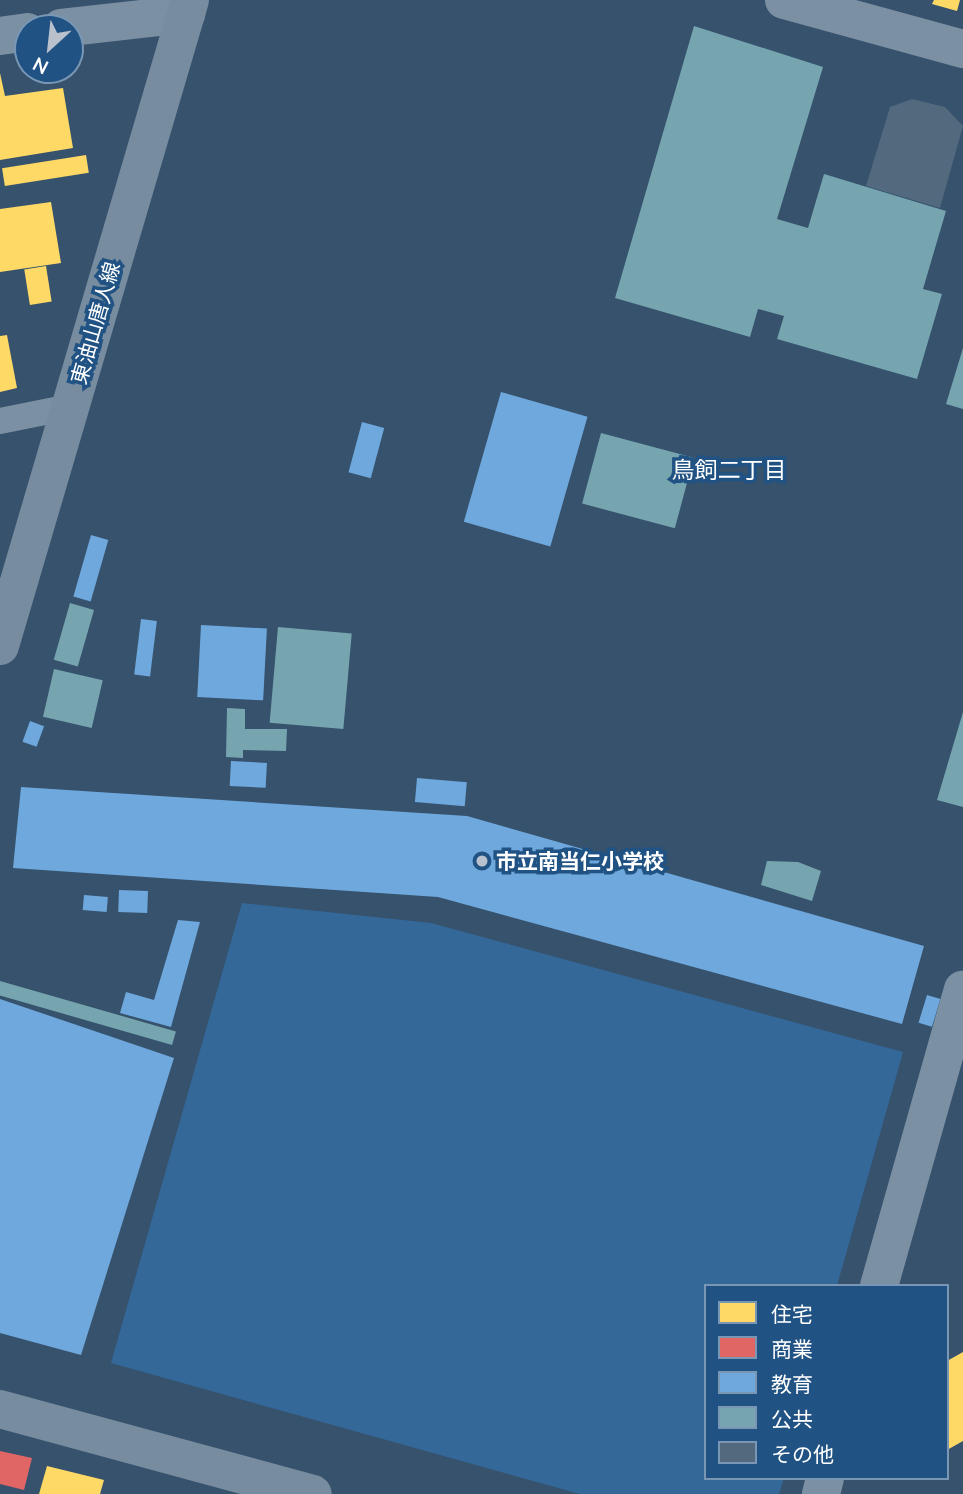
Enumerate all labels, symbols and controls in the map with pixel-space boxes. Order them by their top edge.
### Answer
north arrow [14,14,84,84]
text: N [29,52,52,80]
street label: 東油山唐人線 [66,259,124,387]
district label: 鳥飼二丁目 [672,456,786,484]
place label: 市立南当仁小学校 [496,848,664,874]
marker: 市立南当仁小学校 [474,853,490,869]
legend [704,1284,949,1480]
text: 住宅 [771,1301,813,1327]
text: 商業 [771,1336,813,1362]
text: 教育 [771,1371,813,1397]
text: 公共 [771,1406,813,1432]
text: その他 [771,1441,834,1467]

